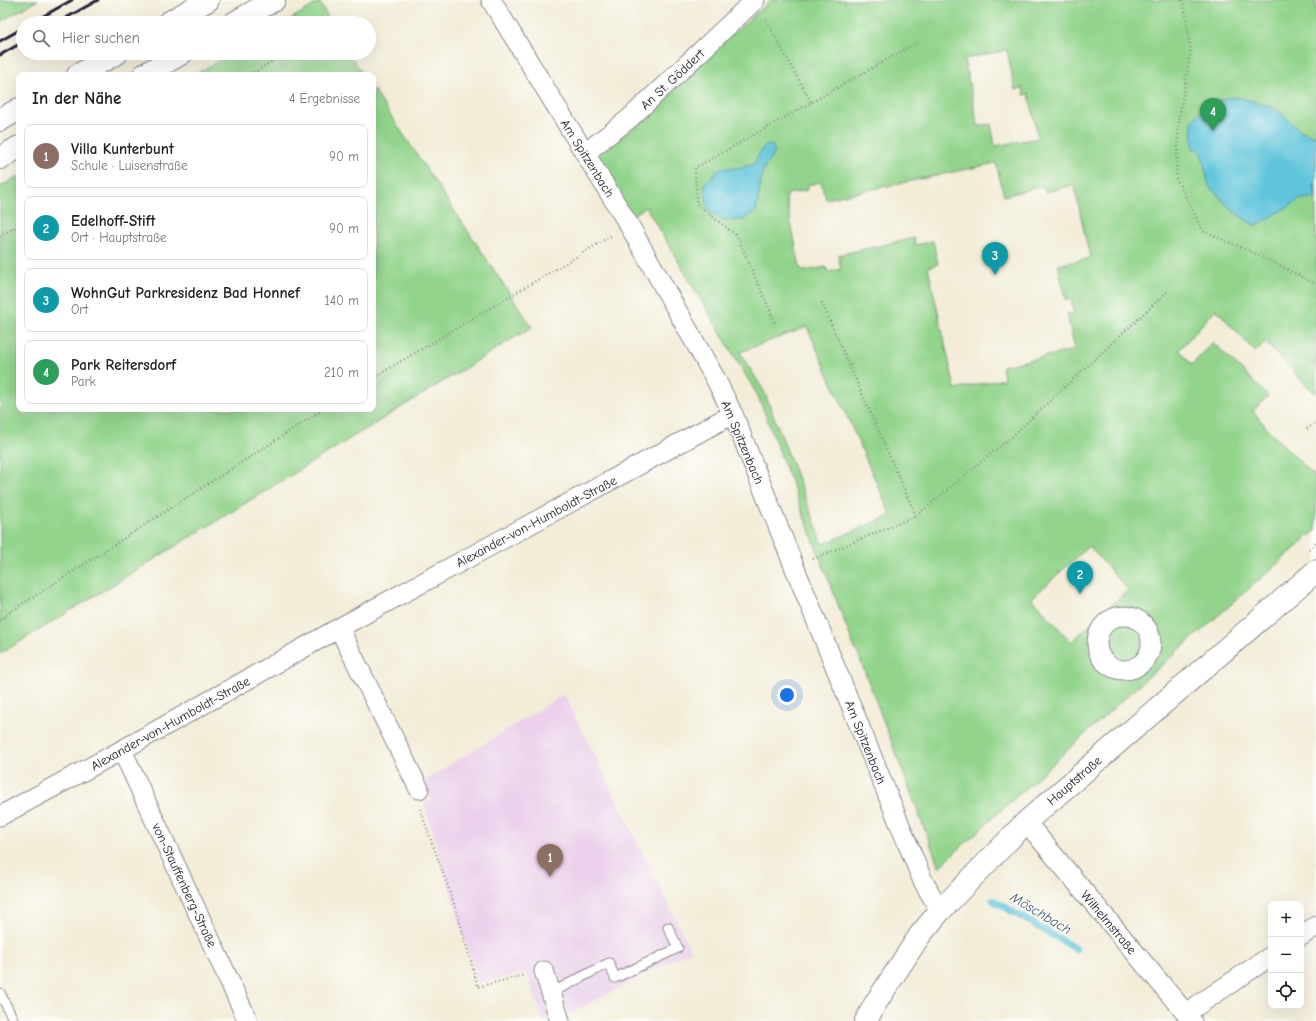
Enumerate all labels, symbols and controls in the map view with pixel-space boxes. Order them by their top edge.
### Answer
search box [16,16,376,60]
icon: search [30,27,52,49]
text: Hier suchen [62,29,140,47]
street label: An St. Göddert [637,45,708,113]
text: In der Nähe [32,89,121,108]
text: 4 Ergebnisse [289,91,360,106]
pin: 4 [1200,98,1226,131]
street label: Am Spitzenbach [558,116,618,200]
text: Villa Kunterbunt [71,140,174,158]
text: 1 [43,149,49,164]
text: 90 m [329,149,359,164]
text: Schule · Luisenstraße [71,158,188,173]
text: Edelhoff-Stift [71,212,155,230]
text: 2 [43,221,49,236]
text: 90 m [329,221,359,236]
text: Ort · Hauptstraße [71,230,167,245]
pin: 3 [982,242,1008,275]
text: WohnGut Parkresidenz Bad Honnef [71,284,300,302]
text: 3 [43,293,49,308]
text: 140 m [325,293,359,308]
text: Ort [71,302,88,317]
text: Park Reitersdorf [71,356,176,374]
text: 4 [43,365,49,380]
text: 210 m [324,365,359,380]
text: Park [71,374,96,389]
street label: Am Spitzenbach [718,398,767,486]
street label: Alexander-von-Humboldt-Straße [453,472,619,570]
pin: 2 [1067,561,1093,594]
street label: Alexander-von-Humboldt-Straße [88,673,253,774]
your location [777,685,797,705]
street label: Am Spitzenbach [842,698,889,786]
street label: Hauptstraße [1044,752,1105,808]
street label: von-Stauffenberg-Straße [149,820,220,950]
pin: 1 [537,844,563,877]
water label: Möschbach [1006,888,1074,938]
street label: Wilhelmstraße [1078,888,1140,957]
map controls [1268,901,1304,1009]
button: + [1268,901,1304,937]
button: − [1268,937,1304,973]
button: locate [1268,973,1304,1009]

